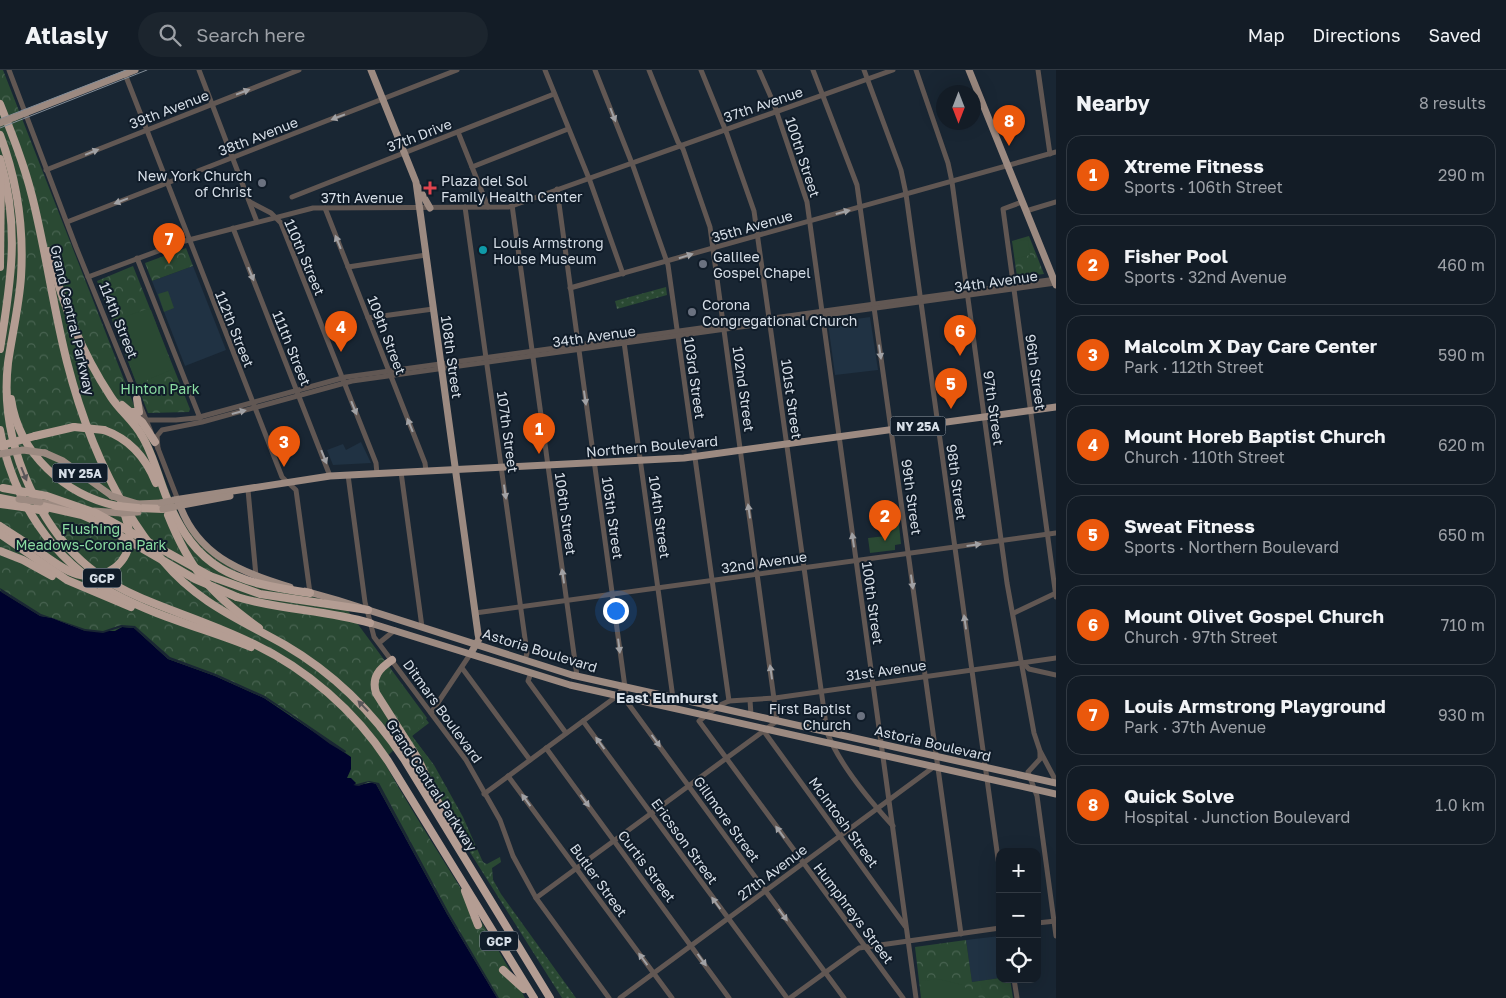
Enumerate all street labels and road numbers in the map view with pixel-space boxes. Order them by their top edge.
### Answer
street label: 37th Avenue [721,82,805,126]
street label: 39th Avenue [127,86,211,132]
street label: 38th Avenue [216,113,300,159]
street label: 37th Drive [384,115,454,155]
street label: 100th Street [782,115,824,199]
street label: 37th Avenue [321,189,403,206]
street label: 35th Avenue [710,206,794,246]
street label: 110th Street [281,216,329,298]
street label: Grand Central Parkway [47,243,99,397]
street label: 34th Avenue [953,267,1039,295]
street label: 114th Street [96,279,142,361]
street label: 112th Street [212,288,258,370]
street label: 109th Street [364,293,410,377]
street label: 111th Street [269,308,315,388]
street label: 108th Street [438,315,466,399]
street label: 34th Avenue [551,322,637,350]
street label: 96th Street [1022,333,1050,411]
street label: 103rd Street [681,336,709,420]
street label: 102nd Street [730,345,758,433]
street label: 101st Street [778,358,806,440]
street label: 97th Street [980,370,1008,446]
street label: 107th Street [494,390,522,474]
road number: NY 25A [890,416,946,436]
street label: Northern Boulevard [585,432,719,460]
street label: 98th Street [943,443,971,521]
street label: 99th Street [898,458,926,536]
road number: NY 25A [52,463,108,482]
street label: 106th Street [552,472,580,556]
street label: 104th Street [646,475,674,559]
street label: 105th Street [599,476,627,560]
street label: 32nd Avenue [720,548,808,576]
street label: 100th Street [859,561,887,645]
road number: GCP [83,568,121,588]
street label: Astoria Boulevard [481,624,599,676]
street label: Ditmars Boulevard [400,656,486,766]
street label: 31st Avenue [845,656,927,684]
street label: Grand Central Parkway [383,716,481,854]
street label: Astoria Boulevard [873,721,993,765]
street label: Gillmore Street [690,773,764,865]
street label: McIntosh Street [806,774,882,870]
street label: Ericsson Street [648,795,722,887]
street label: Curtis Street [614,827,680,905]
street label: Butler Street [567,840,631,920]
street label: 27th Avenue [734,840,810,904]
street label: Humphreys Street [810,859,898,967]
road number: GCP [480,931,518,950]

